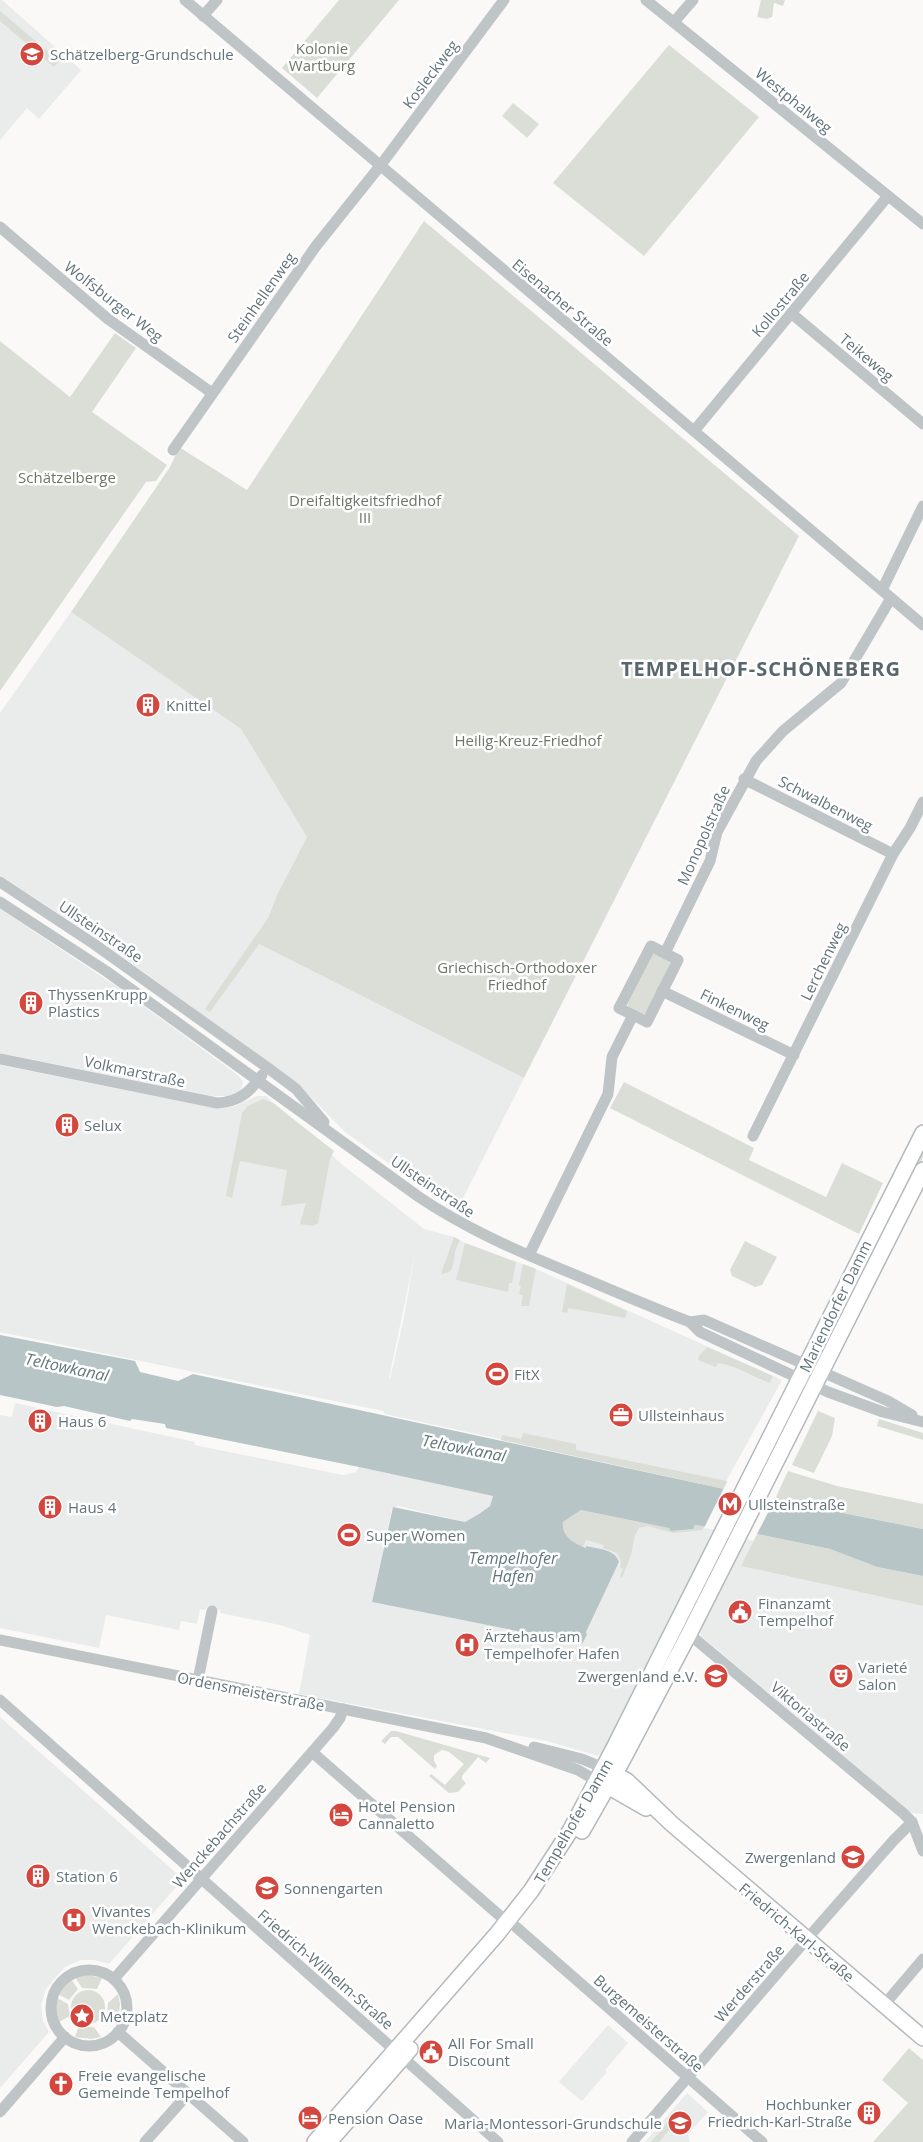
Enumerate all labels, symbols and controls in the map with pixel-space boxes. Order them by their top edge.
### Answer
street label: Kosleckweg [398,36,462,112]
park label: Kolonie Wartburg [289,38,355,75]
school or university icon: Schätzelberg-Grundschule [19,41,45,67]
place label: Schätzelberg-Grundschule [50,44,234,64]
street label: Westphalweg [751,63,837,137]
street label: Steinhellenweg [222,248,300,346]
street label: Eisenacher Straße [508,254,618,350]
street label: Wolfsburger Weg [60,256,168,346]
street label: Kollostraße [747,267,813,341]
street label: Teikeweg [836,328,898,386]
park label: Schätzelberge [18,467,116,487]
park label: Dreifaltigkeitsfriedhof III [289,490,442,527]
district label: TEMPELHOF-SCHÖNEBERG [621,655,901,682]
building icon: Knittel [135,692,161,718]
place label: Knittel [166,695,211,715]
park label: Heilig-Kreuz-Friedhof [454,730,603,750]
street label: Schwalbenweg [775,771,877,835]
street label: Monopolstraße [672,782,734,888]
street label: Ullsteinstraße [55,896,147,966]
street label: Lerchenweg [795,919,851,1003]
park label: Griechisch-Orthodoxer Friedhof [437,957,597,994]
place label: ThyssenKrupp Plastics [48,984,148,1021]
street label: Finkenweg [697,984,773,1034]
building icon: ThyssenKrupp Plastics [18,990,44,1016]
street label: Volkmarstraße [83,1051,187,1091]
building icon: Selux [54,1112,80,1138]
place label: Selux [84,1115,122,1135]
street label: Ullsteinstraße [387,1151,479,1221]
street label: Mariendorfer Damm [794,1237,876,1375]
water label: Teltowkanal [23,1347,112,1387]
sports icon: FitX [484,1361,510,1387]
place label: FitX [514,1364,540,1384]
office icon: Ullsteinhaus [608,1402,634,1428]
place label: Ullsteinhaus [638,1405,724,1425]
building icon: Haus 6 [27,1408,53,1434]
place label: Haus 6 [58,1411,106,1431]
water label: Teltowkanal [420,1429,509,1467]
metro station icon: Ullsteinstraße [717,1491,743,1517]
building icon: Haus 4 [37,1494,63,1520]
place label: Ullsteinstraße [748,1494,845,1514]
place label: Haus 4 [68,1497,117,1517]
sports icon: Super Women [336,1522,362,1548]
place label: Super Women [366,1525,465,1545]
water label: Tempelhofer Hafen [469,1547,558,1587]
place label: Finanzamt Tempelhof [758,1593,834,1630]
public building icon: Finanzamt Tempelhof [727,1599,753,1625]
place label: Ärztehaus am Tempelhofer Hafen [484,1626,620,1663]
hospital icon: Ärztehaus am Tempelhofer Hafen [454,1632,480,1658]
place label: Varieté Salon [858,1657,907,1694]
school or university icon: Zwergenland e.V. [703,1663,729,1689]
theatre icon: Varieté Salon [828,1663,854,1689]
place label: Zwergenland e.V. [578,1666,698,1686]
street label: Ordensmeisterstraße [176,1667,326,1715]
street label: Viktoriastraße [767,1677,855,1755]
street label: Tempelhofer Damm [529,1755,617,1887]
street label: Wenckebachstraße [168,1778,270,1892]
place label: Hotel Pension Cannaletto [358,1796,455,1833]
hotel icon: Hotel Pension Cannaletto [328,1802,354,1828]
school or university icon: Zwergenland [840,1844,866,1870]
place label: Zwergenland [745,1847,836,1867]
building icon: Station 6 [25,1863,51,1889]
place label: Station 6 [56,1866,118,1886]
school or university icon: Sonnengarten [254,1875,280,1901]
place label: Sonnengarten [284,1878,383,1898]
street label: Friedrich-Karl-Straße [735,1878,859,1986]
place label: Vivantes Wenckebach-Klinikum [92,1901,246,1938]
street label: Friedrich-Wilhelm-Straße [254,1904,398,2034]
hospital icon: Vivantes Wenckebach-Klinikum [61,1907,87,1933]
street label: Werderstraße [710,1940,788,2026]
street label: Burgemeisterstraße [590,1970,708,2076]
place icon: Metzplatz [69,2003,95,2029]
place label: Metzplatz [100,2006,168,2026]
place label: All For Small Discount [448,2033,534,2070]
public building icon: All For Small Discount [418,2039,444,2065]
place label: Freie evangelische Gemeinde Tempelhof [78,2065,230,2102]
church icon: Freie evangelische Gemeinde Tempelhof [48,2071,74,2097]
place label: Hochbunker Friedrich-Karl-Straße [708,2094,852,2131]
building icon: Hochbunker Friedrich-Karl-Straße [856,2100,882,2126]
hotel icon: Pension Oase [297,2105,323,2131]
place label: Pension Oase [328,2108,423,2128]
school or university icon: Maria-Montessori-Grundschule [667,2110,693,2136]
place label: Maria-Montessori-Grundschule [444,2113,662,2133]

